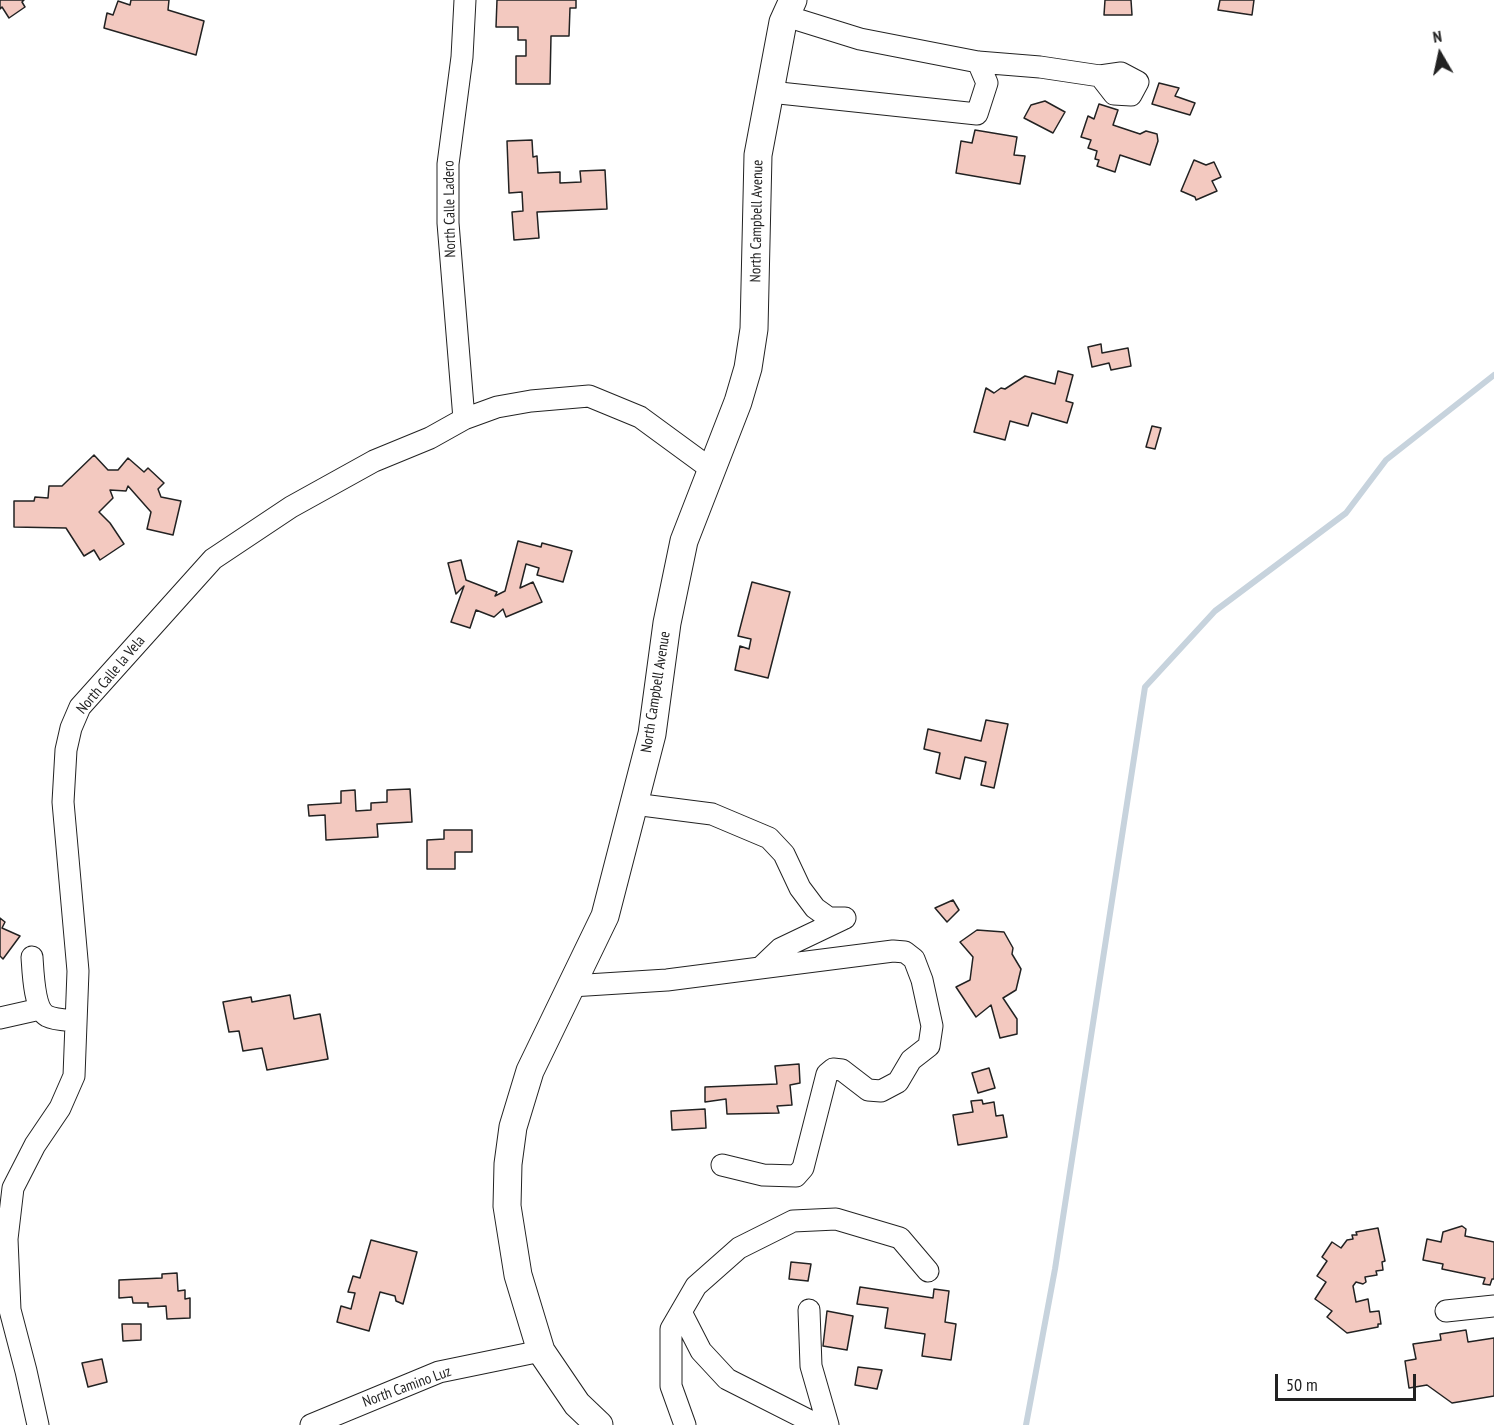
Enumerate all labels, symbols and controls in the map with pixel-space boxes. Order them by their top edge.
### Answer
north arrow [1410,24,1470,84]
text: N [1431,26,1443,47]
street label: North Calle Ladero [440,160,460,258]
street label: North Campbell Avenue [747,160,767,282]
street label: North Campbell Avenue [638,630,674,754]
street label: North Calle la Vela [73,632,149,718]
scale bar [1278,1362,1419,1400]
street label: North Camino Luz [360,1363,454,1411]
text: 50 m [1286,1373,1318,1396]

